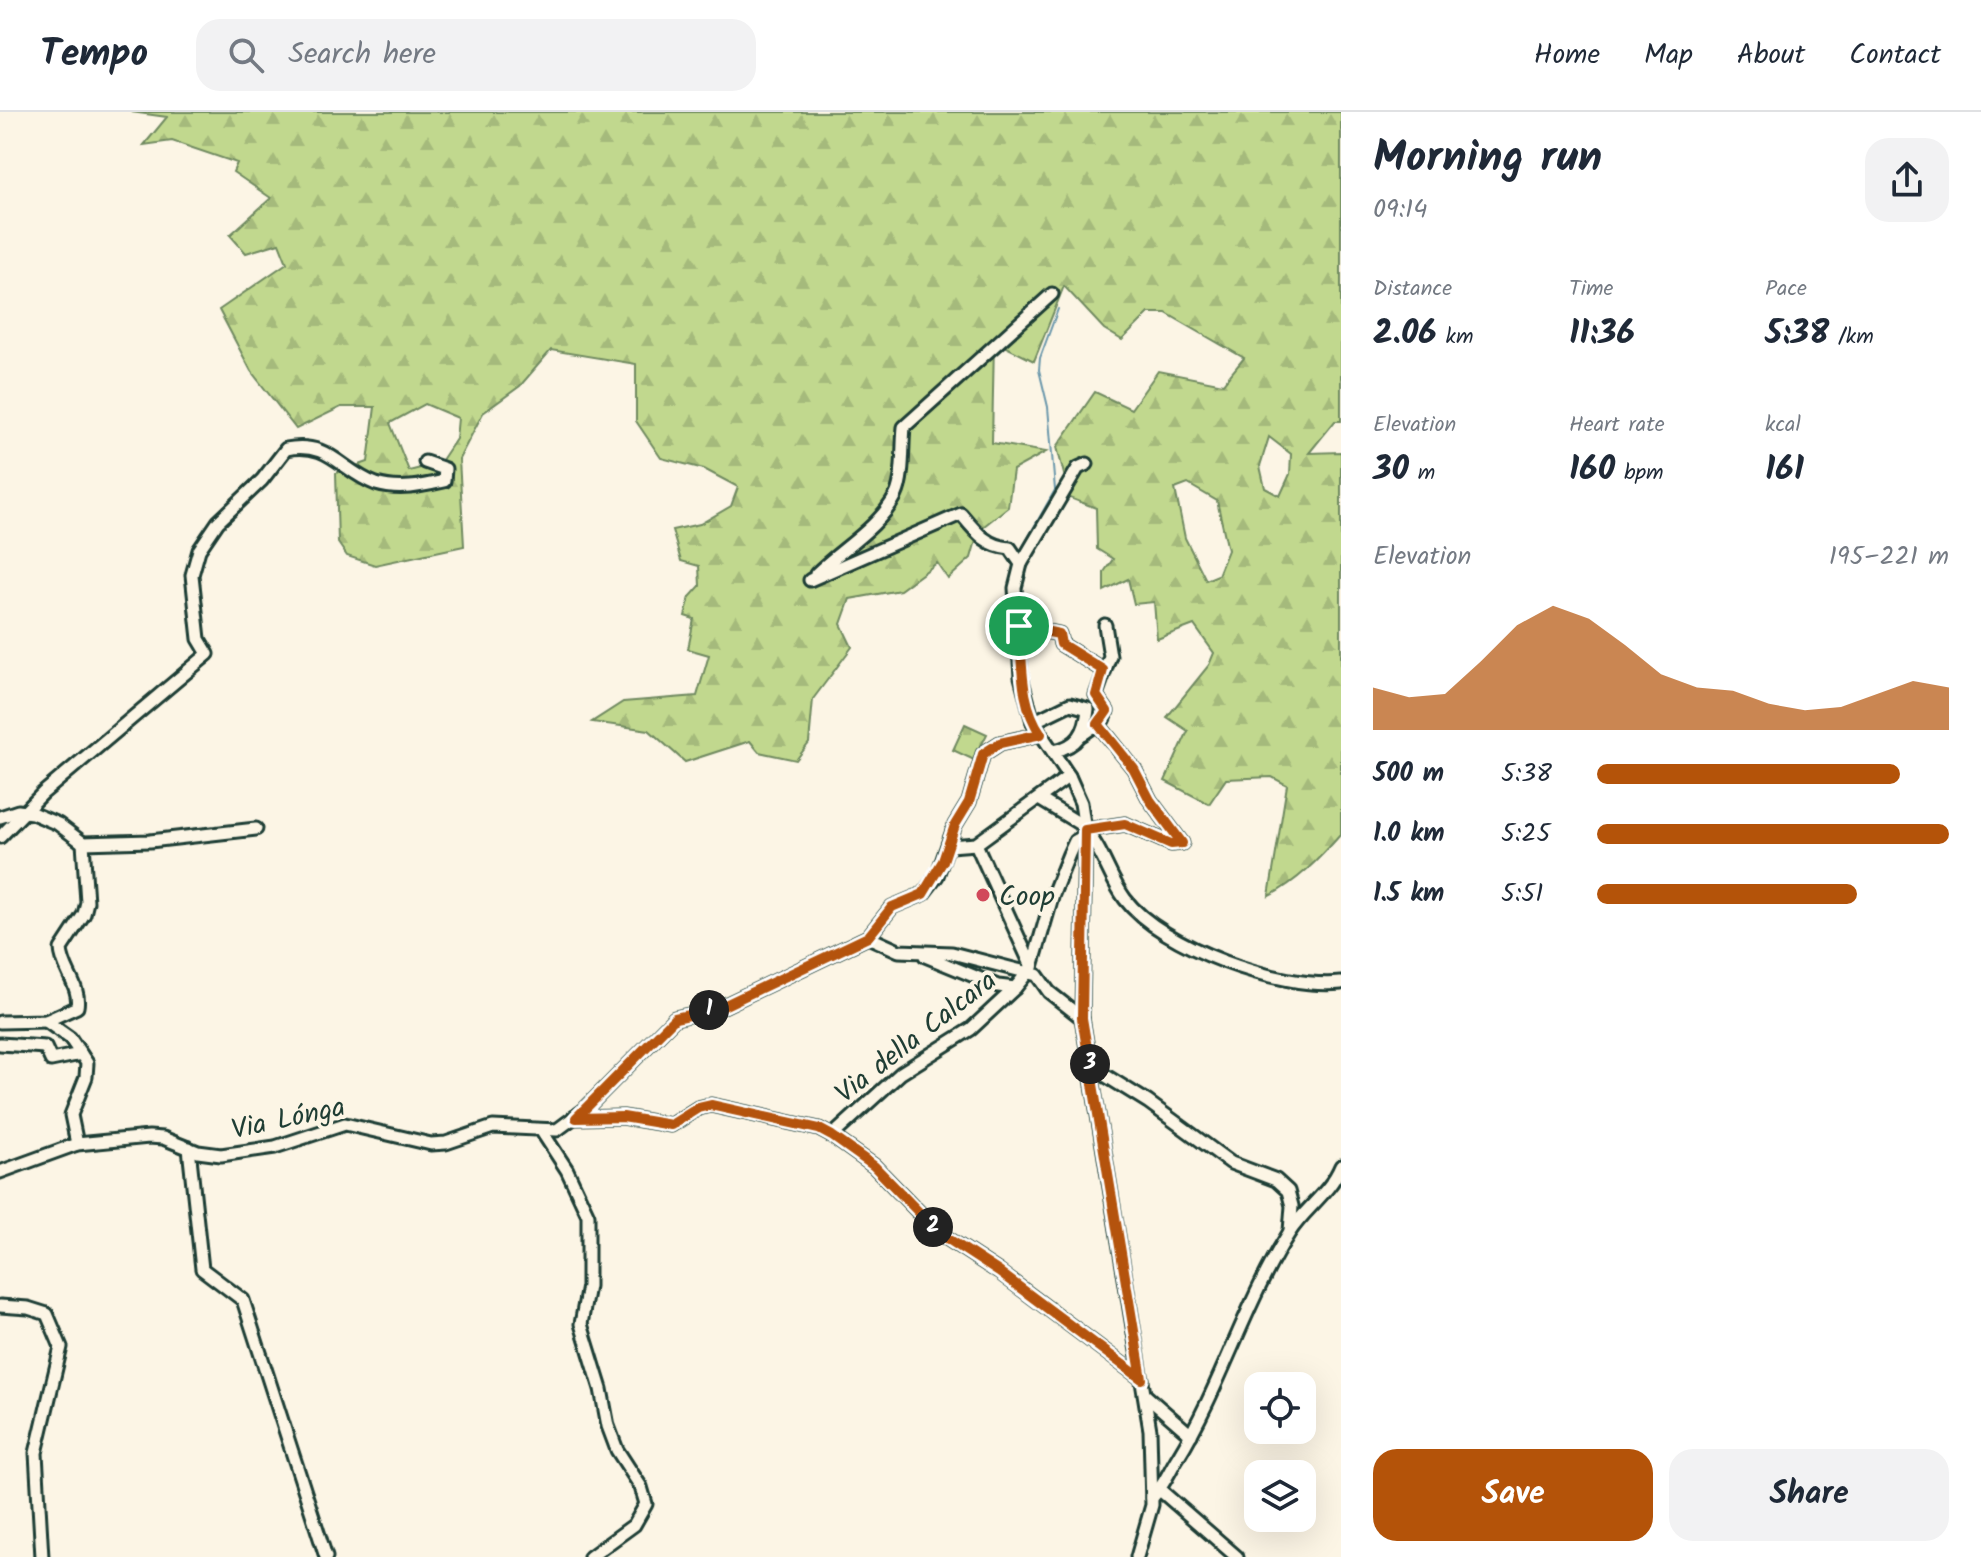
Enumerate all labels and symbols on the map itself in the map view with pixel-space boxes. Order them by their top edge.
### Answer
pin [985,592,1053,660]
place label: Coop [999,875,1055,920]
marker: Coop [974,886,992,904]
street label: Via della Calcara [826,960,1007,1116]
pin: 1 [689,990,729,1030]
pin: 3 [1070,1044,1110,1084]
street label: Via Lónga [227,1085,350,1153]
pin: 2 [913,1207,953,1247]

